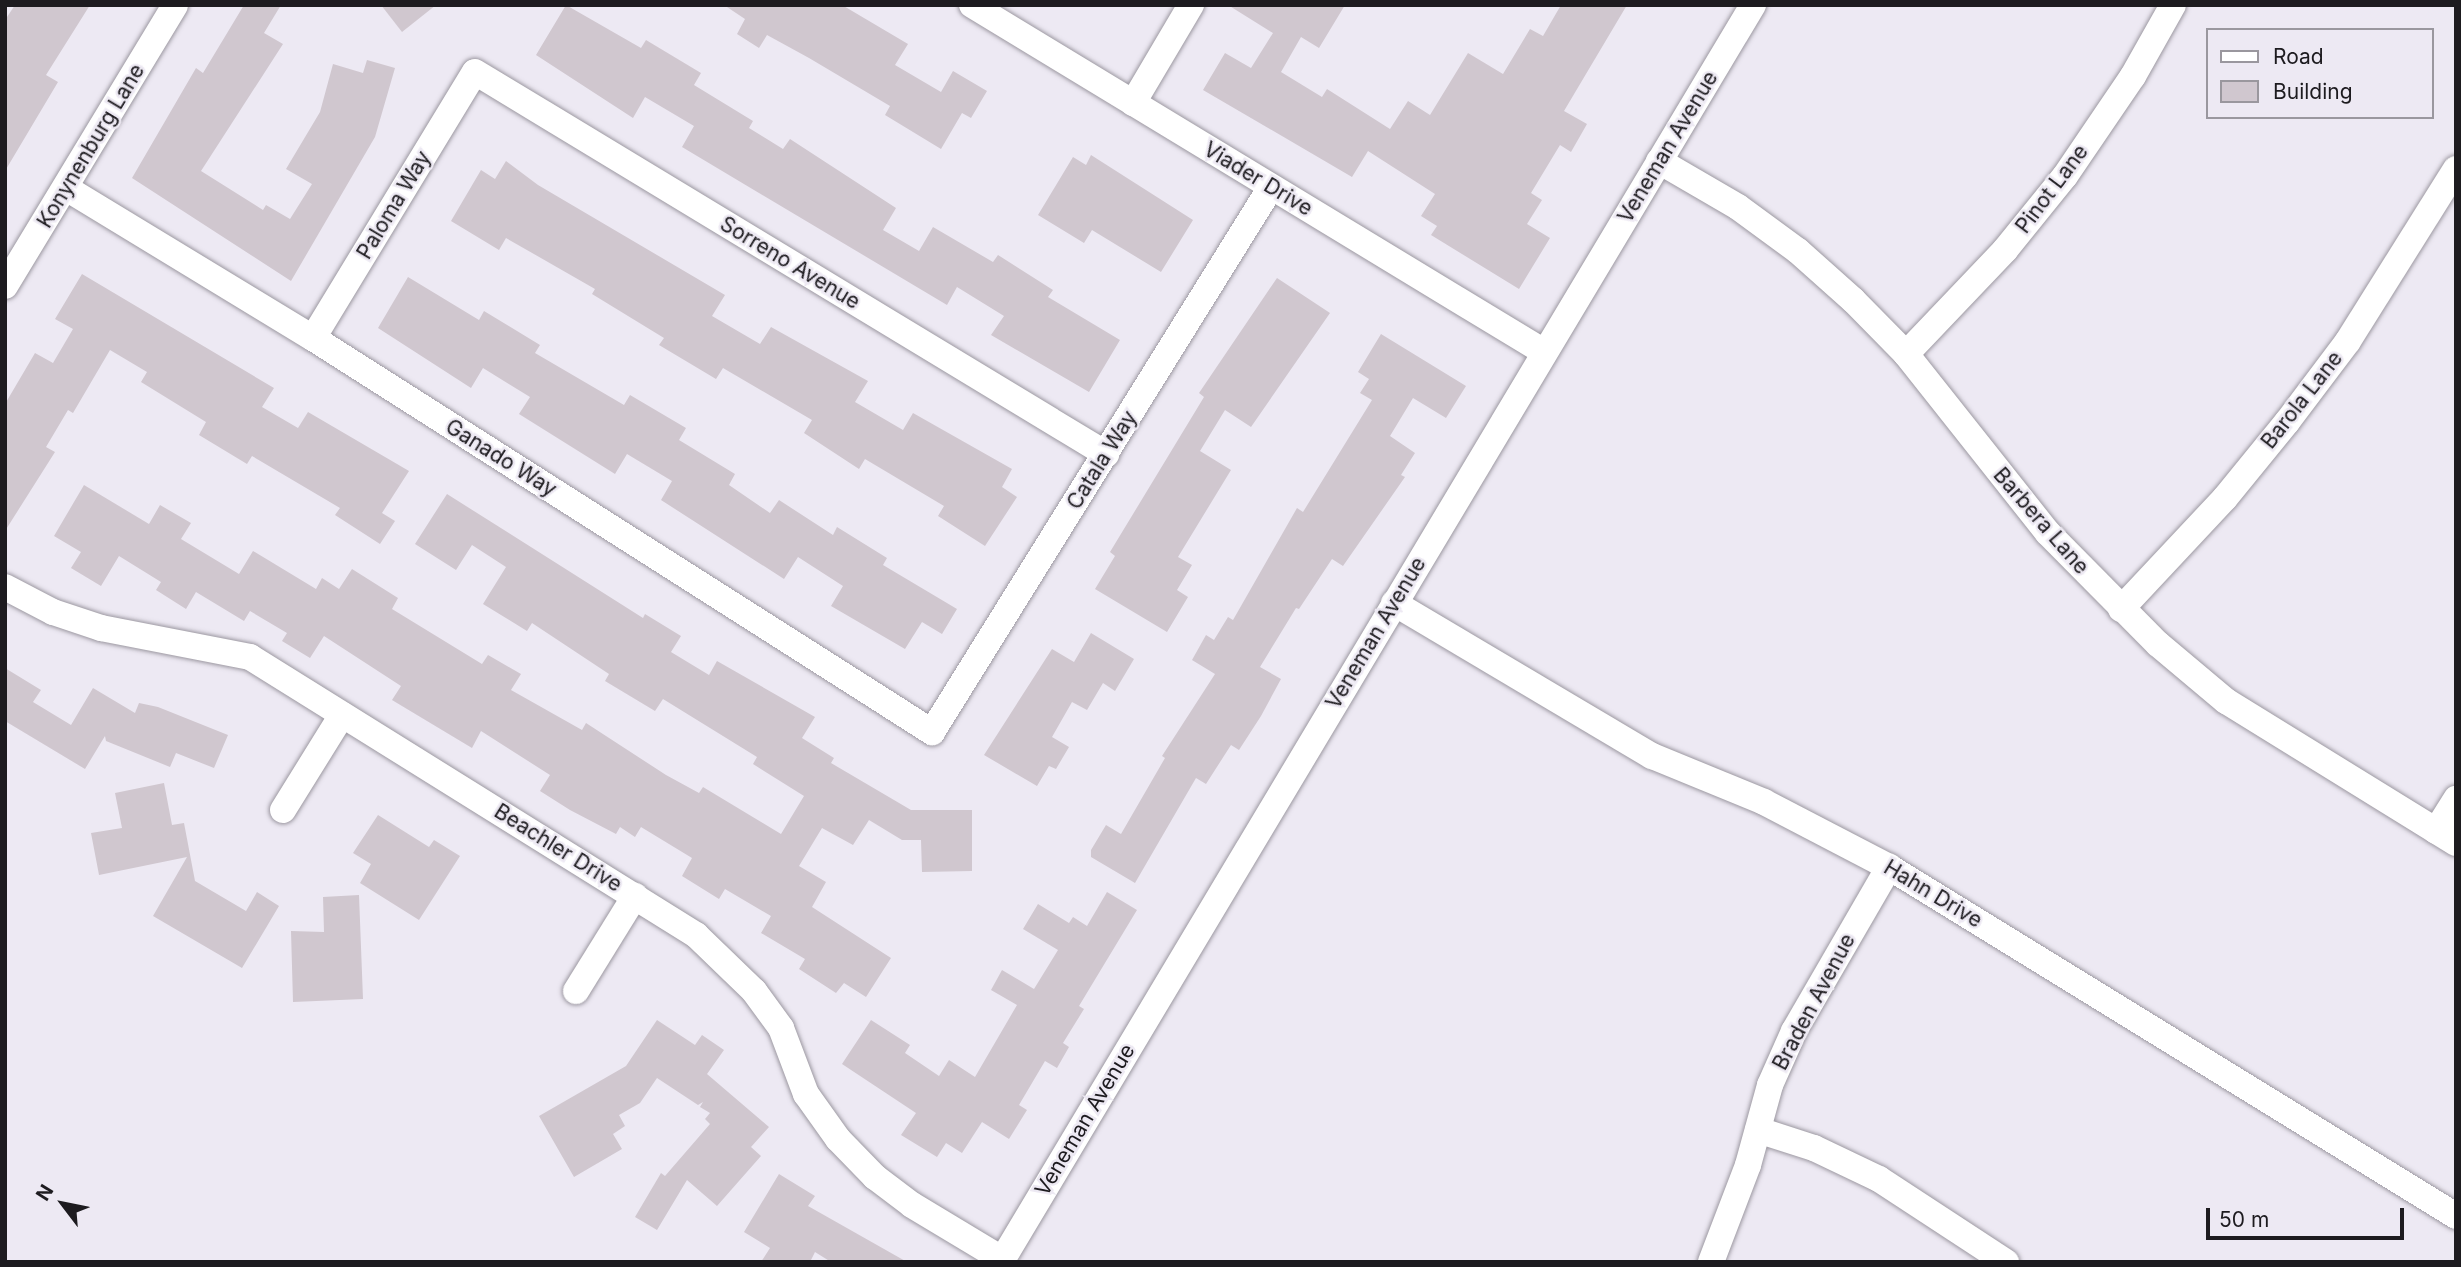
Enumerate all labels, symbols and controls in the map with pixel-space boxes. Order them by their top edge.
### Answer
legend [2206,28,2433,119]
text: Road [2273,44,2324,69]
street label: Konynenburg Lane [32,59,150,233]
street label: Veneman Avenue [1613,67,1723,227]
text: Building [2273,79,2353,104]
street label: Viader Drive [1199,137,1317,221]
street label: Pinot Lane [2010,140,2094,238]
street label: Paloma Way [352,146,436,264]
street label: Sorreno Avenue [715,211,865,315]
street label: Barola Lane [2256,346,2348,454]
street label: Catala Way [1062,406,1142,514]
street label: Ganado Way [441,414,561,502]
street label: Barbera Lane [1988,463,2094,579]
street label: Veneman Avenue [1321,553,1431,713]
street label: Beachler Drive [490,799,626,897]
street label: Hahn Drive [1879,855,1987,933]
street label: Braden Avenue [1768,930,1860,1074]
street label: Veneman Avenue [1030,1040,1140,1200]
north arrow [28,1169,98,1239]
text: N [31,1180,58,1205]
scale bar [2209,1194,2407,1238]
text: 50 m [2219,1207,2269,1232]

